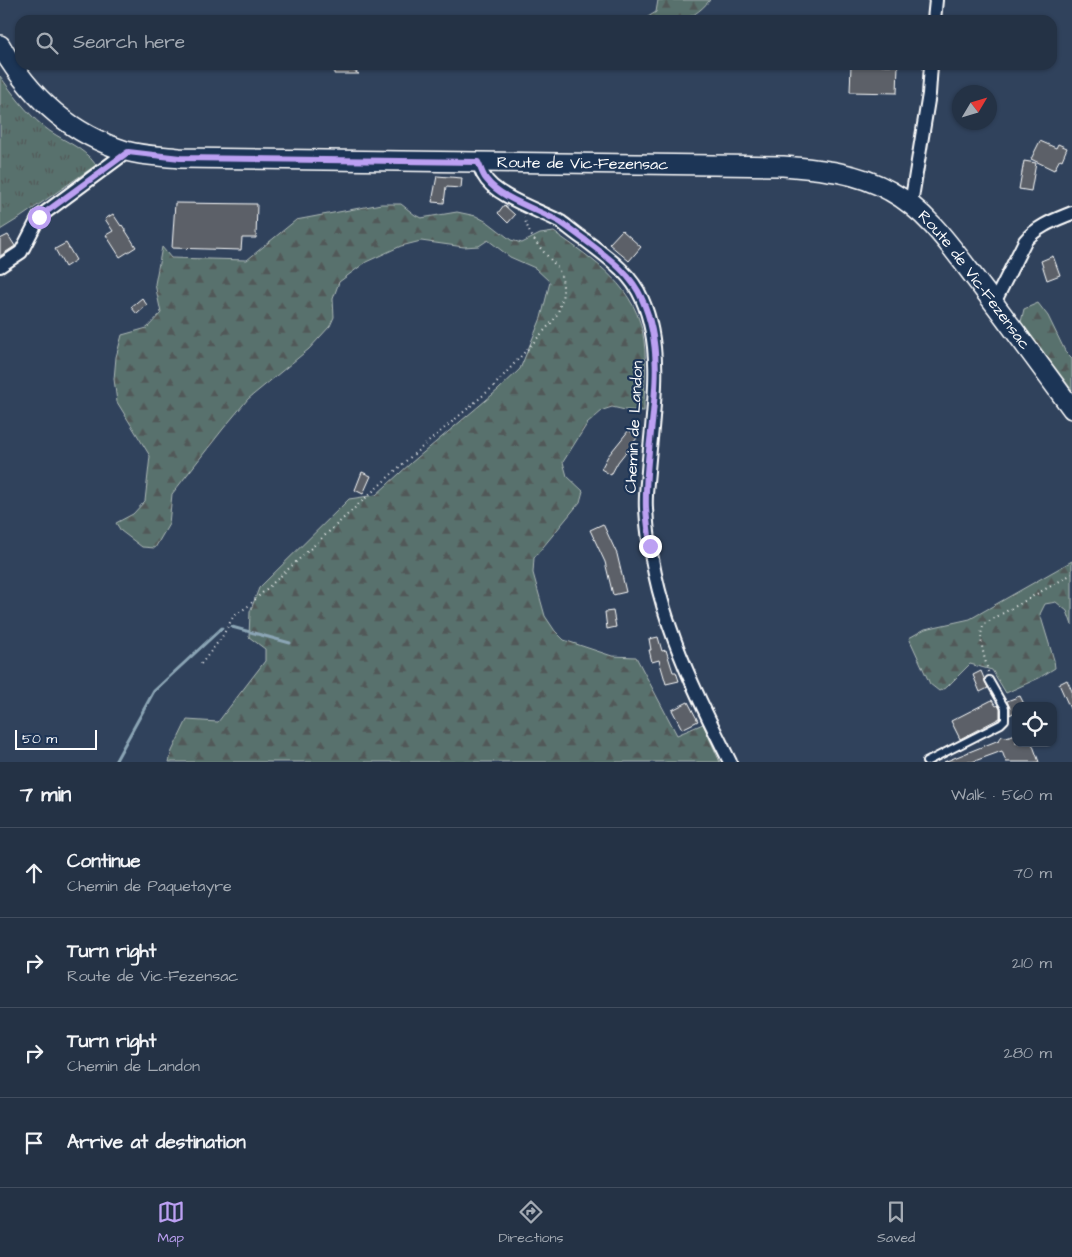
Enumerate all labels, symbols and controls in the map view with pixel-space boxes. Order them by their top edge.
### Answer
search box [15,15,1057,70]
icon: search [33,29,61,57]
text: Search here [73,29,185,56]
north arrow [952,85,997,130]
street label: Route de Vic-Fezensac [497,151,668,175]
street label: Route de Vic-Fezensac [913,205,1036,354]
route start [28,206,51,229]
street label: Chemin de Landon [620,360,648,494]
route end [639,535,662,558]
map controls [1012,702,1057,747]
button: locate [1012,702,1057,747]
scale bar [15,727,98,750]
text: 50 m [22,729,57,749]
text: 7 min [20,780,71,809]
text: Walk · 560 m [951,784,1052,806]
text: Continue [67,848,141,875]
icon: ahead [20,859,48,887]
text: 70 m [1013,862,1052,884]
text: Chemin de Paquetayre [67,875,232,897]
text: Turn right [67,938,156,965]
icon: right [20,949,48,977]
text: 210 m [1012,952,1052,974]
text: Route de Vic-Fezensac [67,965,238,987]
text: Turn right [67,1028,156,1055]
icon: right [20,1039,48,1067]
text: 280 m [1004,1042,1052,1064]
text: Chemin de Landon [67,1055,200,1077]
icon: arrive [20,1129,48,1157]
text: Arrive at destination [67,1129,246,1156]
tab: Map [157,1198,185,1248]
tab: Directions [498,1198,563,1248]
tab: Saved [877,1198,915,1248]

